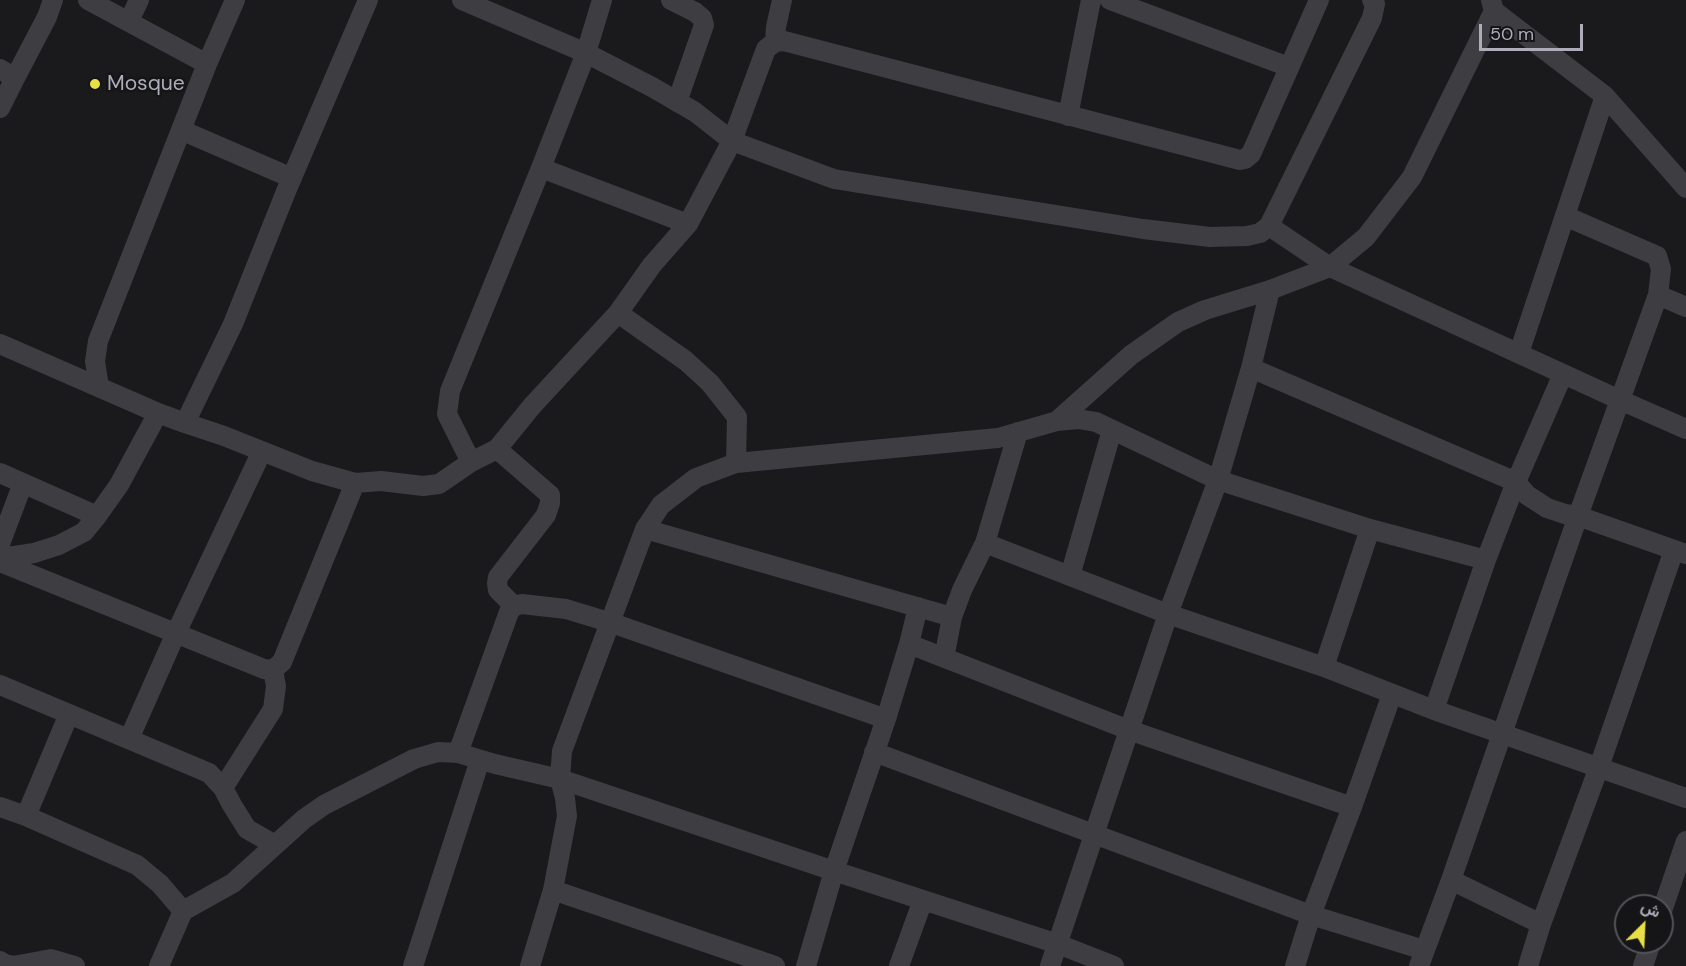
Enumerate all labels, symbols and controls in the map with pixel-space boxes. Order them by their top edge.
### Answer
scale bar [1482,12,1586,50]
text: 50 m [1490,22,1534,46]
place label: Mosque [107,71,185,97]
marker: Mosque [88,77,102,91]
north arrow [1614,894,1674,954]
text: ش [1638,895,1664,922]

